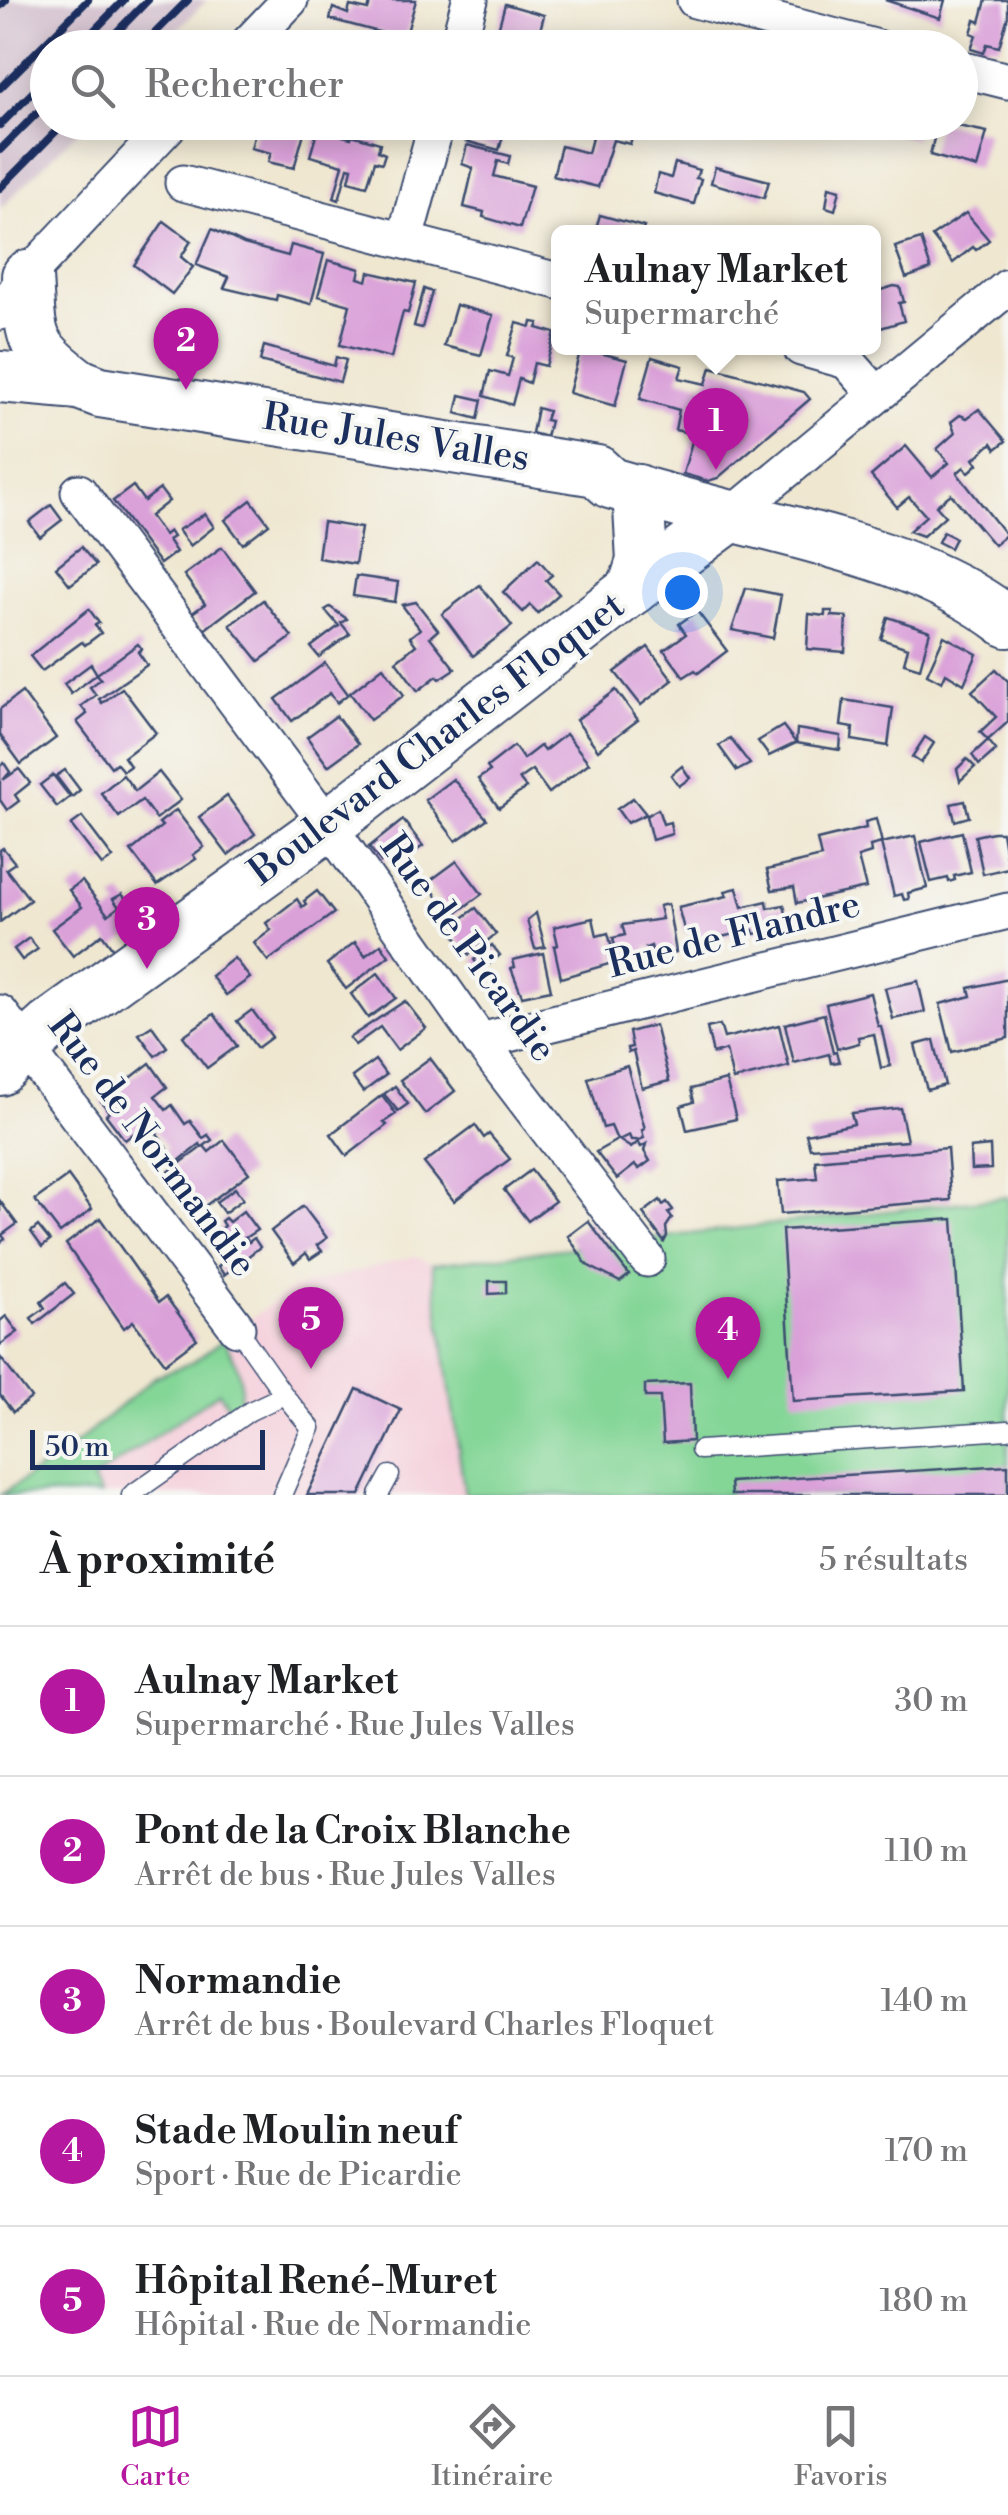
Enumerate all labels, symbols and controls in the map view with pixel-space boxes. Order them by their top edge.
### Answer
search box [30,30,978,140]
icon: search [65,58,120,113]
text: Rechercher [145,62,344,109]
popup [551,225,881,355]
text: Aulnay Market [585,247,847,294]
text: Supermarché [585,294,779,334]
pin: 2 [154,308,218,390]
pin: 1 [684,388,748,470]
street label: Rue Jules Valles [259,394,533,482]
your location [657,567,708,618]
street label: Boulevard Charles Floquet [239,583,634,896]
street label: Rue de Picardie [370,825,566,1071]
street label: Rue de Flandre [603,881,865,989]
pin: 3 [114,886,180,969]
street label: Rue de Normandie [37,1004,267,1286]
pin: 5 [278,1286,344,1369]
pin: 4 [696,1296,760,1379]
scale bar [30,1425,265,1470]
text: 50 m [45,1430,109,1465]
text: À proximité [40,1534,275,1587]
text: 5 résultats [819,1540,968,1580]
text: Aulnay Market [135,1658,398,1705]
text: 1 [65,1681,80,1721]
text: 30 m [894,1681,968,1721]
text: Supermarché · Rue Jules Valles [135,1705,575,1745]
text: Pont de la Croix Blanche [135,1808,571,1855]
text: 2 [62,1831,83,1871]
text: 110 m [885,1831,968,1871]
text: Arrêt de bus · Rue Jules Valles [135,1855,556,1895]
text: Normandie [135,1958,342,2005]
text: 3 [63,1981,82,2021]
text: 140 m [881,1981,968,2021]
text: Arrêt de bus · Boulevard Charles Floquet [135,2005,714,2045]
text: Stade Moulin neuf [135,2108,458,2155]
text: 4 [62,2131,83,2171]
text: 170 m [885,2131,968,2171]
text: Sport · Rue de Picardie [135,2155,462,2195]
text: Hôpital René-Muret [135,2258,497,2305]
text: 5 [63,2281,82,2321]
text: 180 m [879,2281,968,2321]
text: Hôpital · Rue de Normandie [135,2305,531,2345]
tab: Carte [120,2399,190,2494]
tab: Itinéraire [431,2399,553,2494]
tab: Favoris [794,2399,888,2494]

